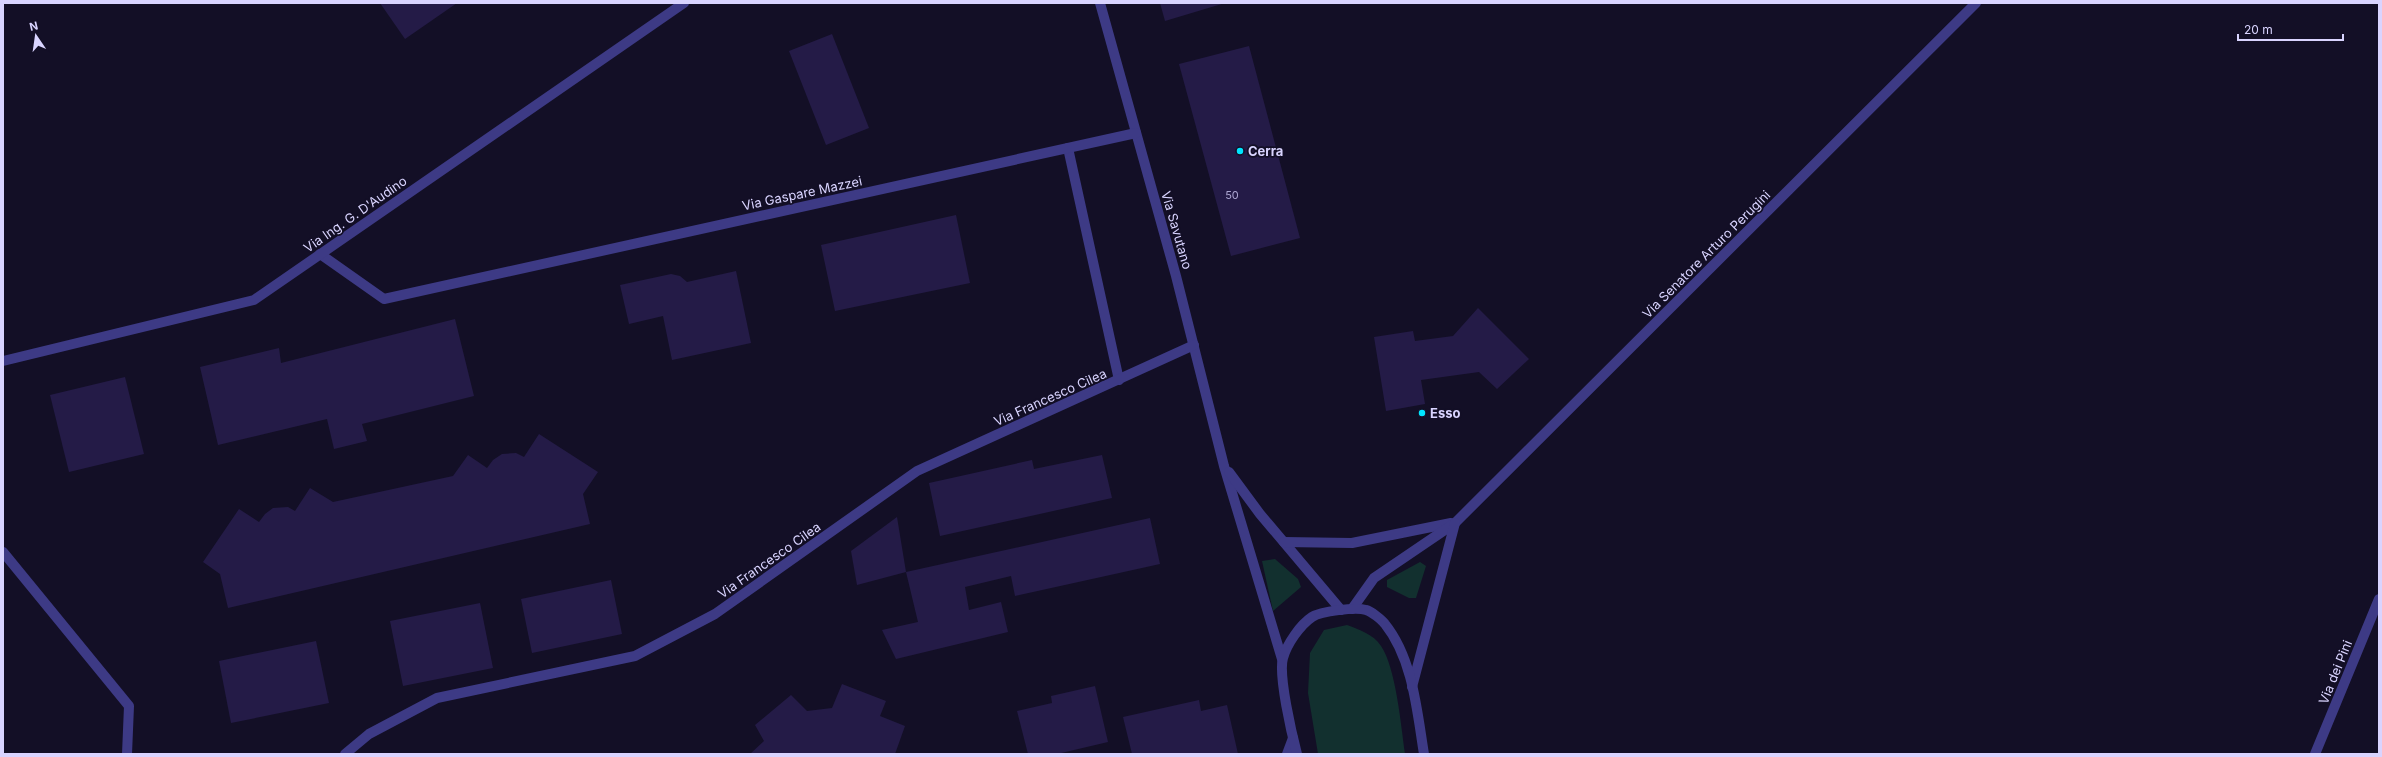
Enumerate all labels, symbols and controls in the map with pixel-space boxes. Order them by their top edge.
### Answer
north arrow [16,16,56,56]
scale bar [2238,16,2343,42]
text: N [28,18,39,34]
text: 20 m [2244,22,2273,37]
place label: Cerra [1248,143,1283,159]
marker: Cerra [1235,146,1245,156]
street label: Via Ing. G. D'Audino [300,172,410,256]
street label: Via Gaspare Mazzei [741,172,863,214]
street label: Via Senatore Arturo Perugini [1639,187,1773,321]
house number: 50 [1225,188,1239,202]
street label: Via Savutano [1158,189,1196,271]
street label: Via Francesco Cilea [991,365,1109,429]
place label: Esso [1430,405,1460,421]
marker: Esso [1417,408,1427,418]
street label: Via Francesco Cilea [715,519,823,601]
street label: Via dei Pini [2315,638,2355,706]

